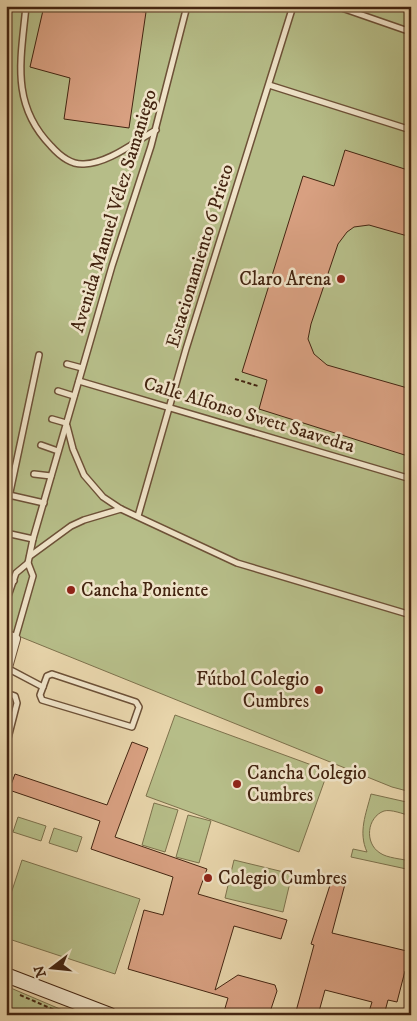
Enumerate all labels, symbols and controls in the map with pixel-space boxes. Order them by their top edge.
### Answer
street label: Avenida Manuel Vélez Samaniego [66,87,162,335]
street label: Estacionamiento 6 Prieto [161,161,239,351]
place label: Claro Arena [239,268,331,291]
marker: Claro Arena [335,273,347,285]
street label: Calle Alfonso Swett Saavedra [141,372,357,458]
place label: Cancha Poniente [81,579,208,602]
marker: Cancha Poniente [65,584,77,596]
place label: Fútbol Colegio Cumbres [196,668,309,713]
marker: Fútbol Colegio Cumbres [313,684,325,696]
place label: Cancha Colegio Cumbres [247,762,367,807]
marker: Cancha Colegio Cumbres [231,778,243,790]
place label: Colegio Cumbres [218,867,347,890]
marker: Colegio Cumbres [202,872,214,884]
north arrow [28,944,78,994]
text: N [30,963,51,979]

